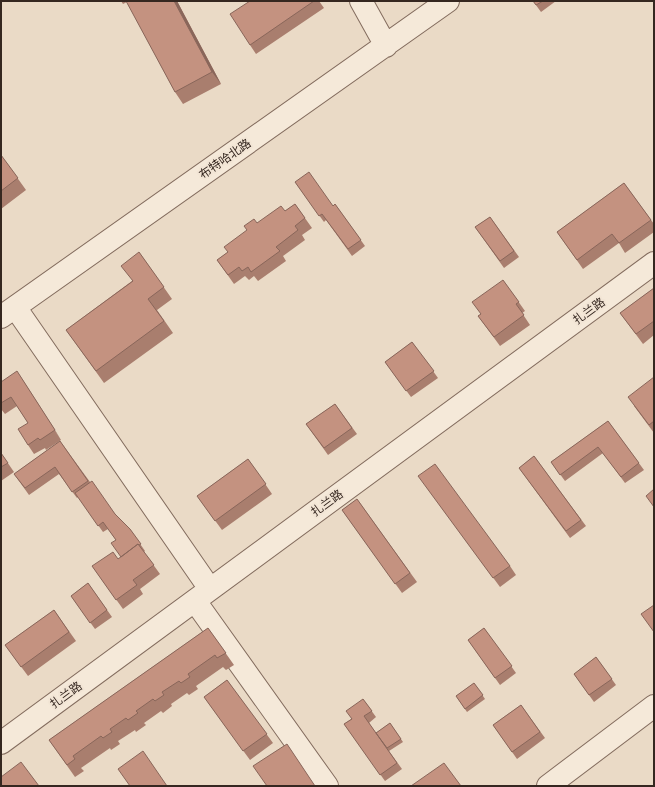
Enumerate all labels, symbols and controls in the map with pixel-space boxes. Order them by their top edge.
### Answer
street label: 布特哈北路 [196,135,254,182]
street label: 扎兰路 [570,294,608,327]
street label: 扎兰路 [308,486,346,519]
street label: 扎兰路 [47,678,85,711]

